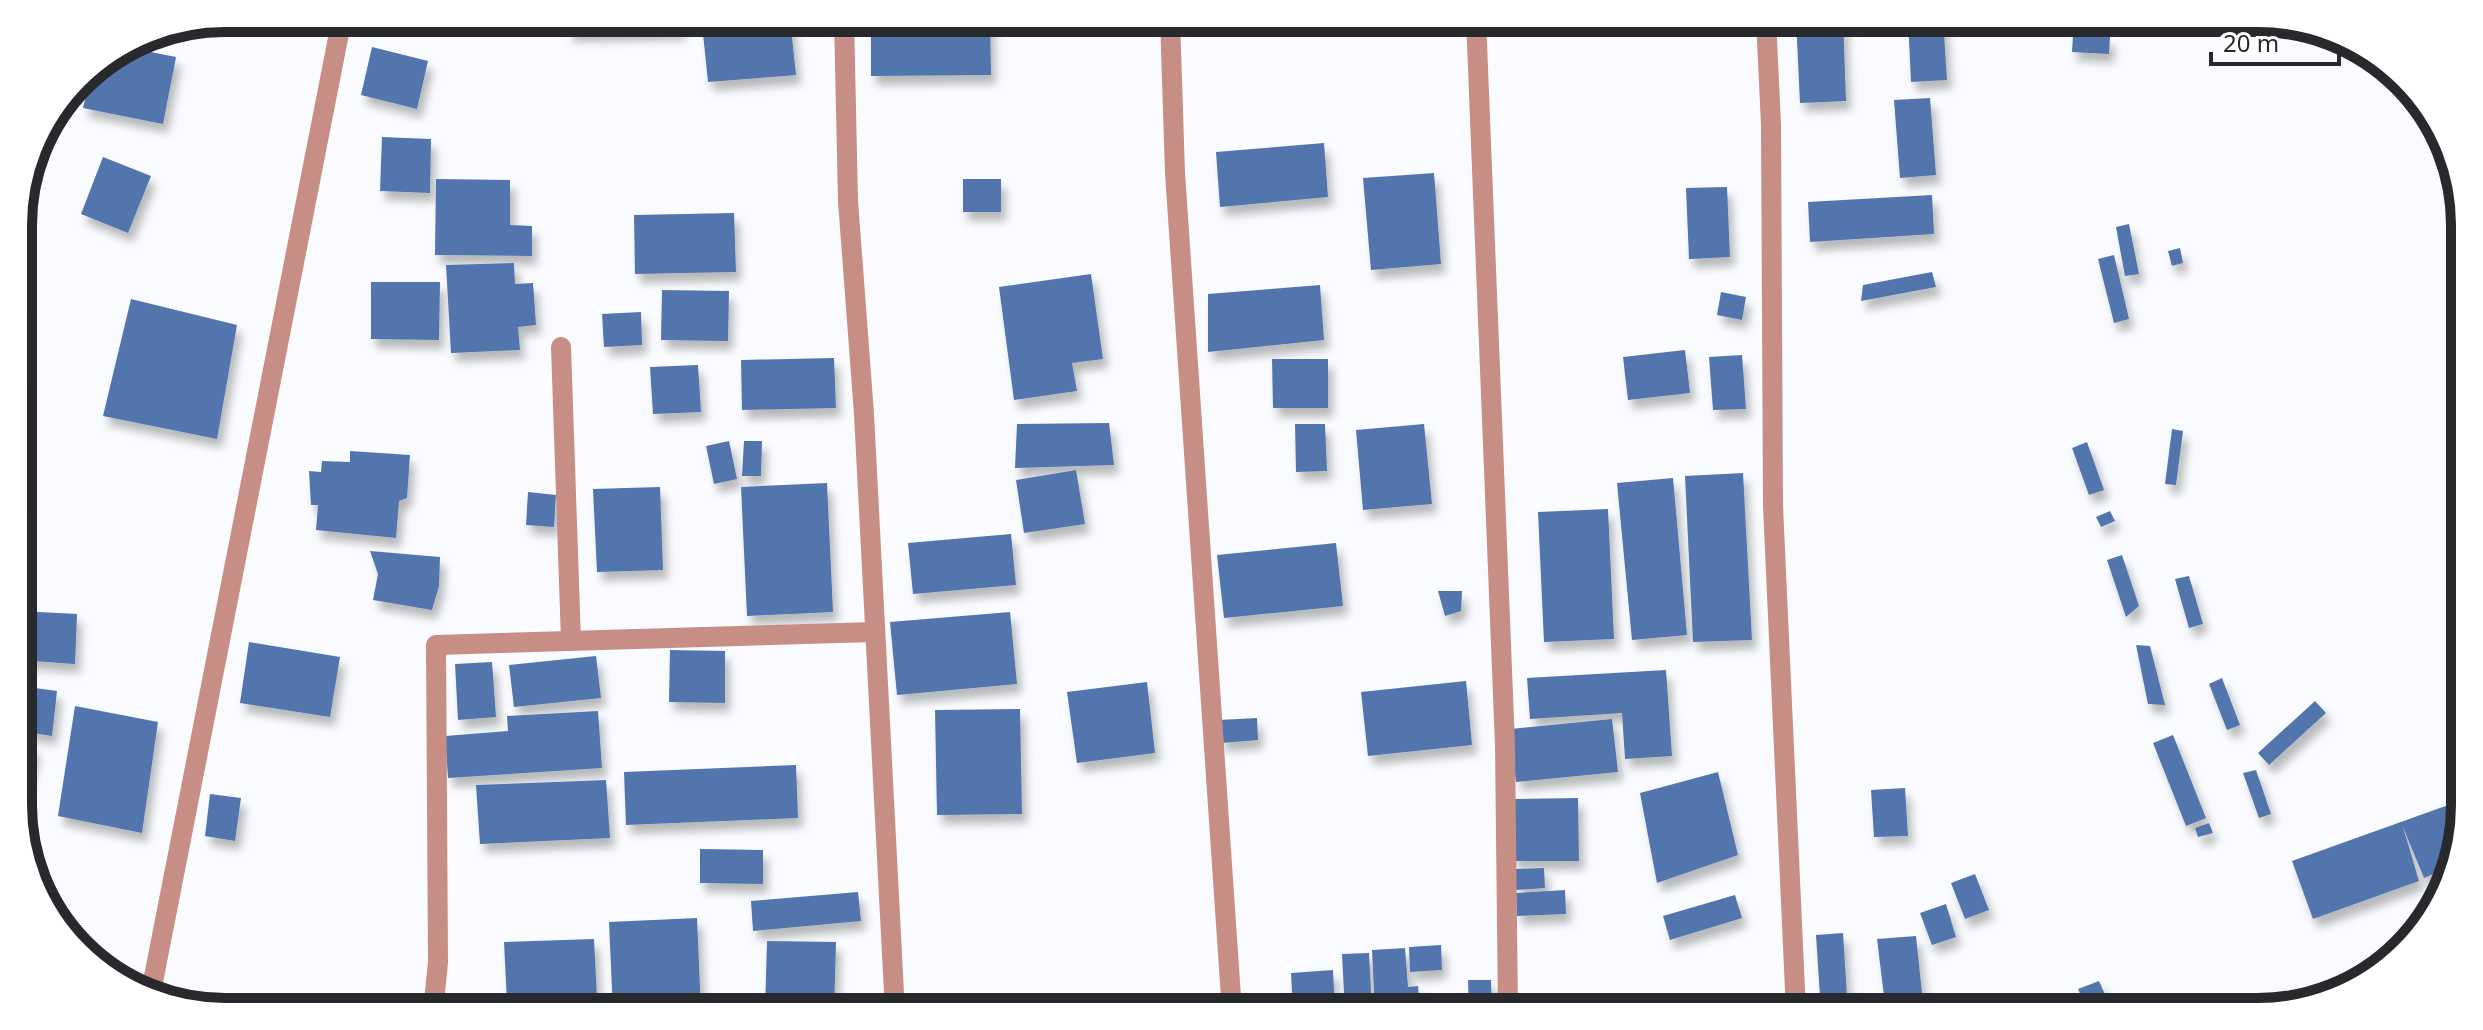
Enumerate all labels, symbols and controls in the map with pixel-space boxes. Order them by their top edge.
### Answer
scale bar [2211,16,2339,66]
text: 20 m [2223,26,2279,59]

